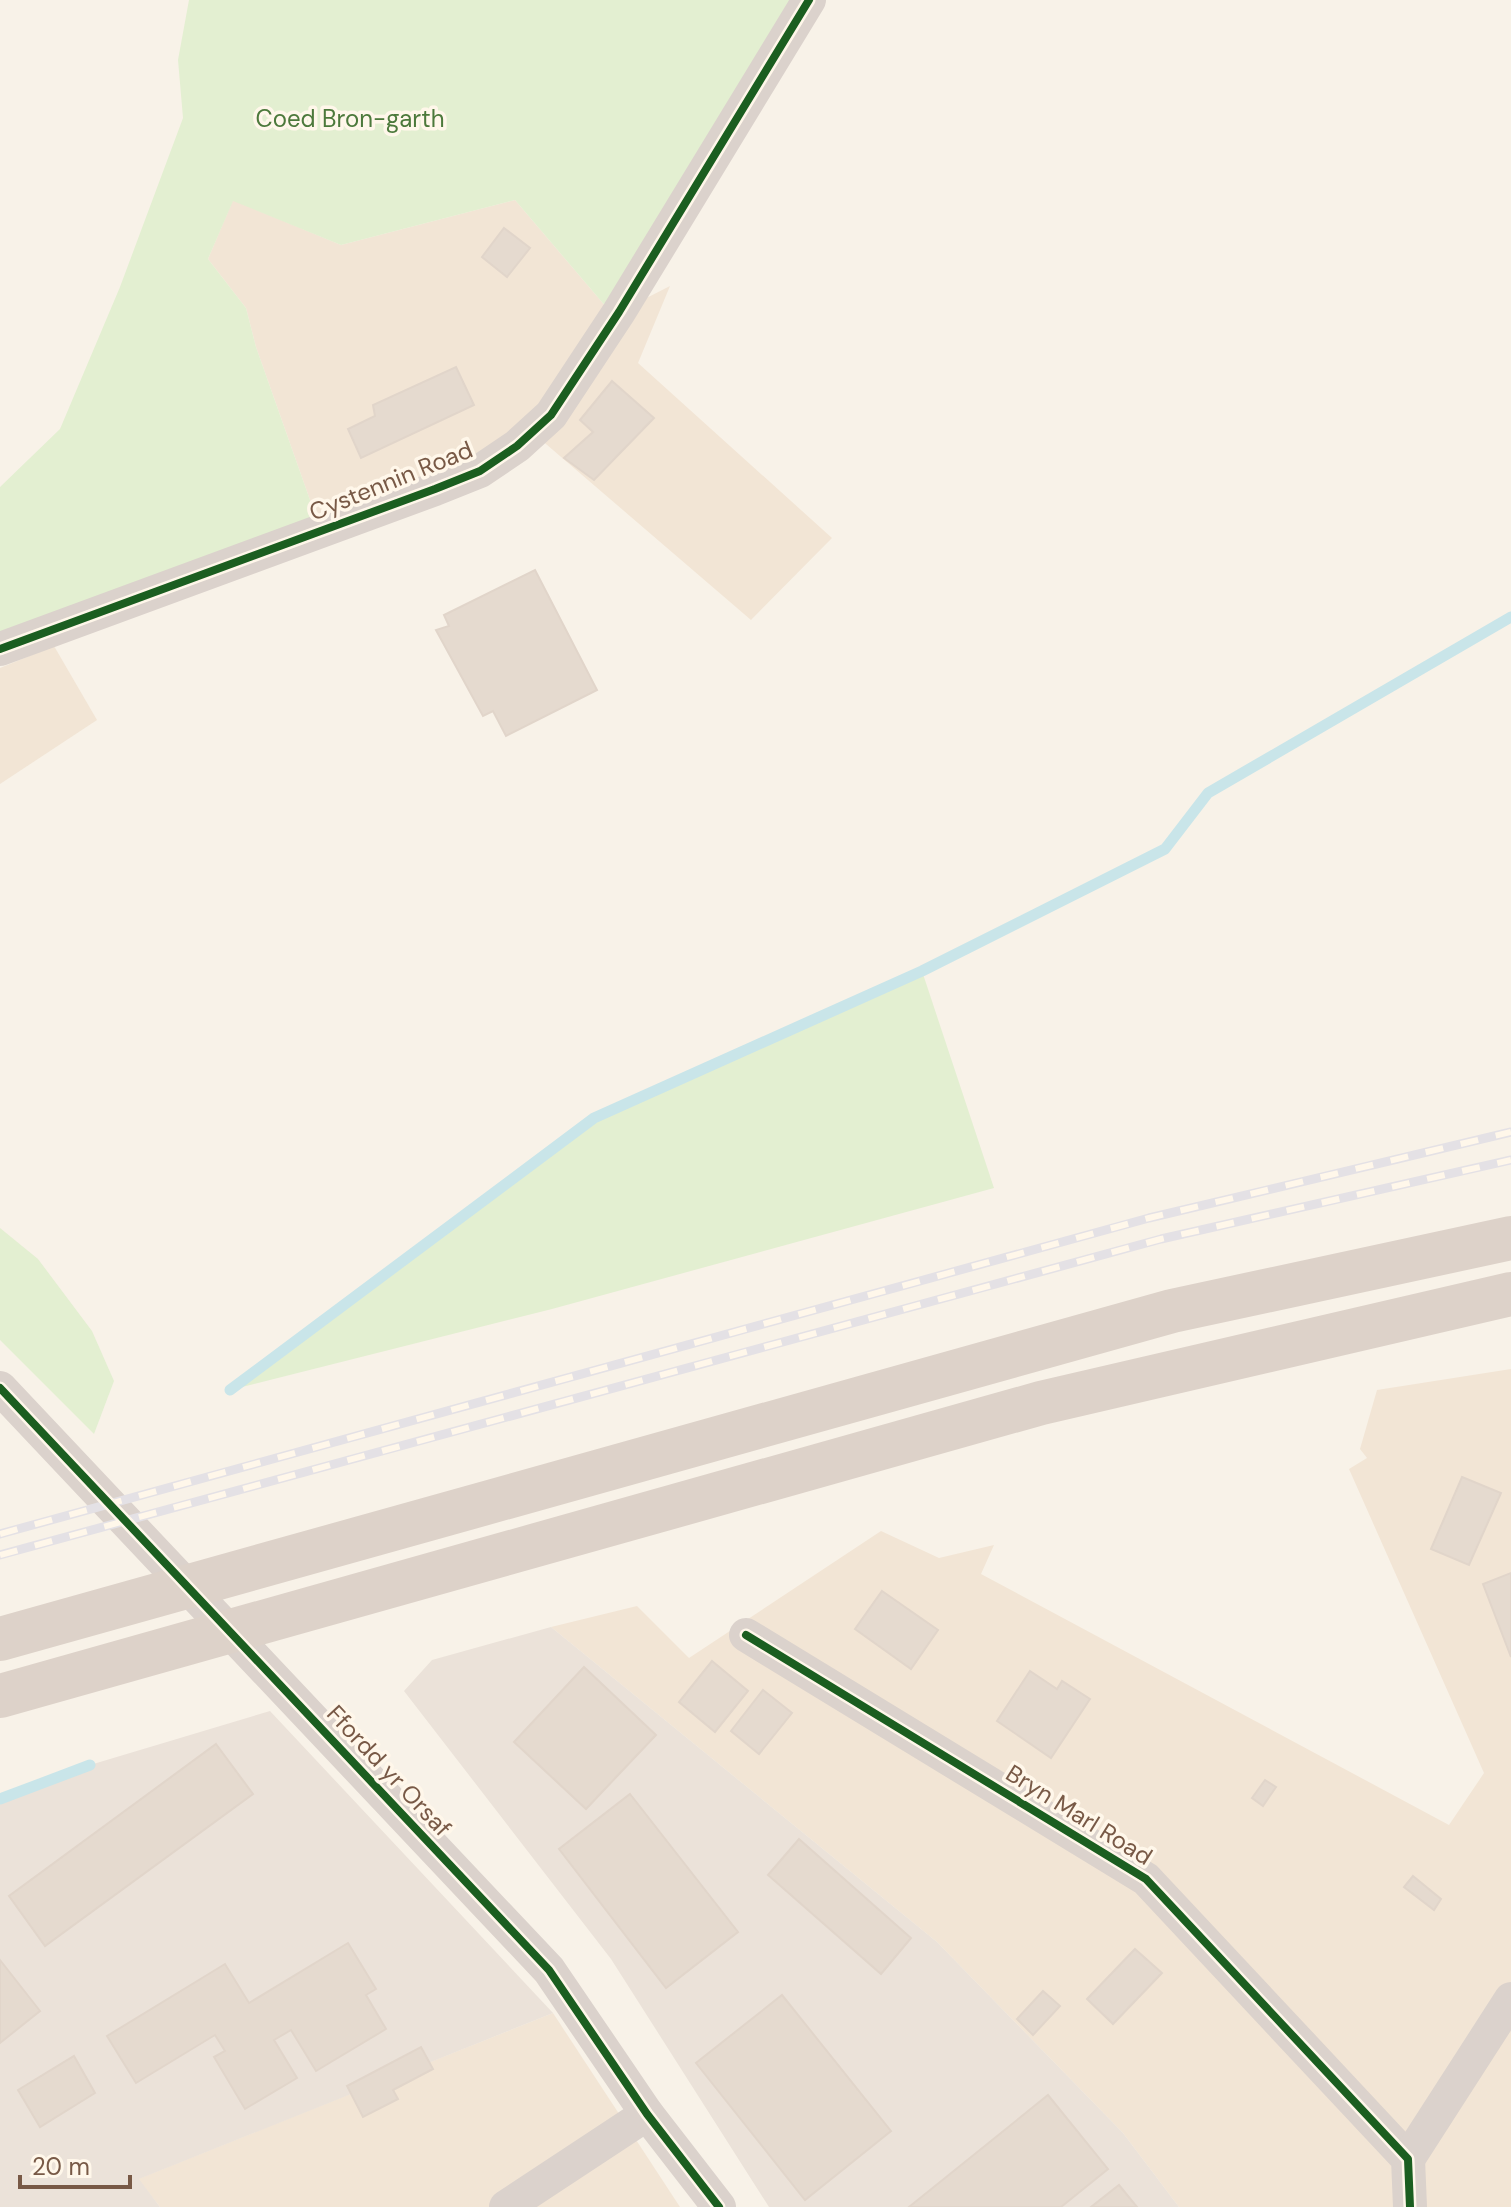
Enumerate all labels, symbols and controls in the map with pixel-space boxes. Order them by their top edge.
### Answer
park label: Coed Bron-garth [256,103,444,134]
street label: Cystennin Road [305,434,477,527]
street label: Ffordd yr Orsaf [320,1698,458,1843]
street label: Bryn Marl Road [1000,1757,1158,1872]
scale bar [20,2139,130,2189]
text: 20 m [32,2151,90,2182]

